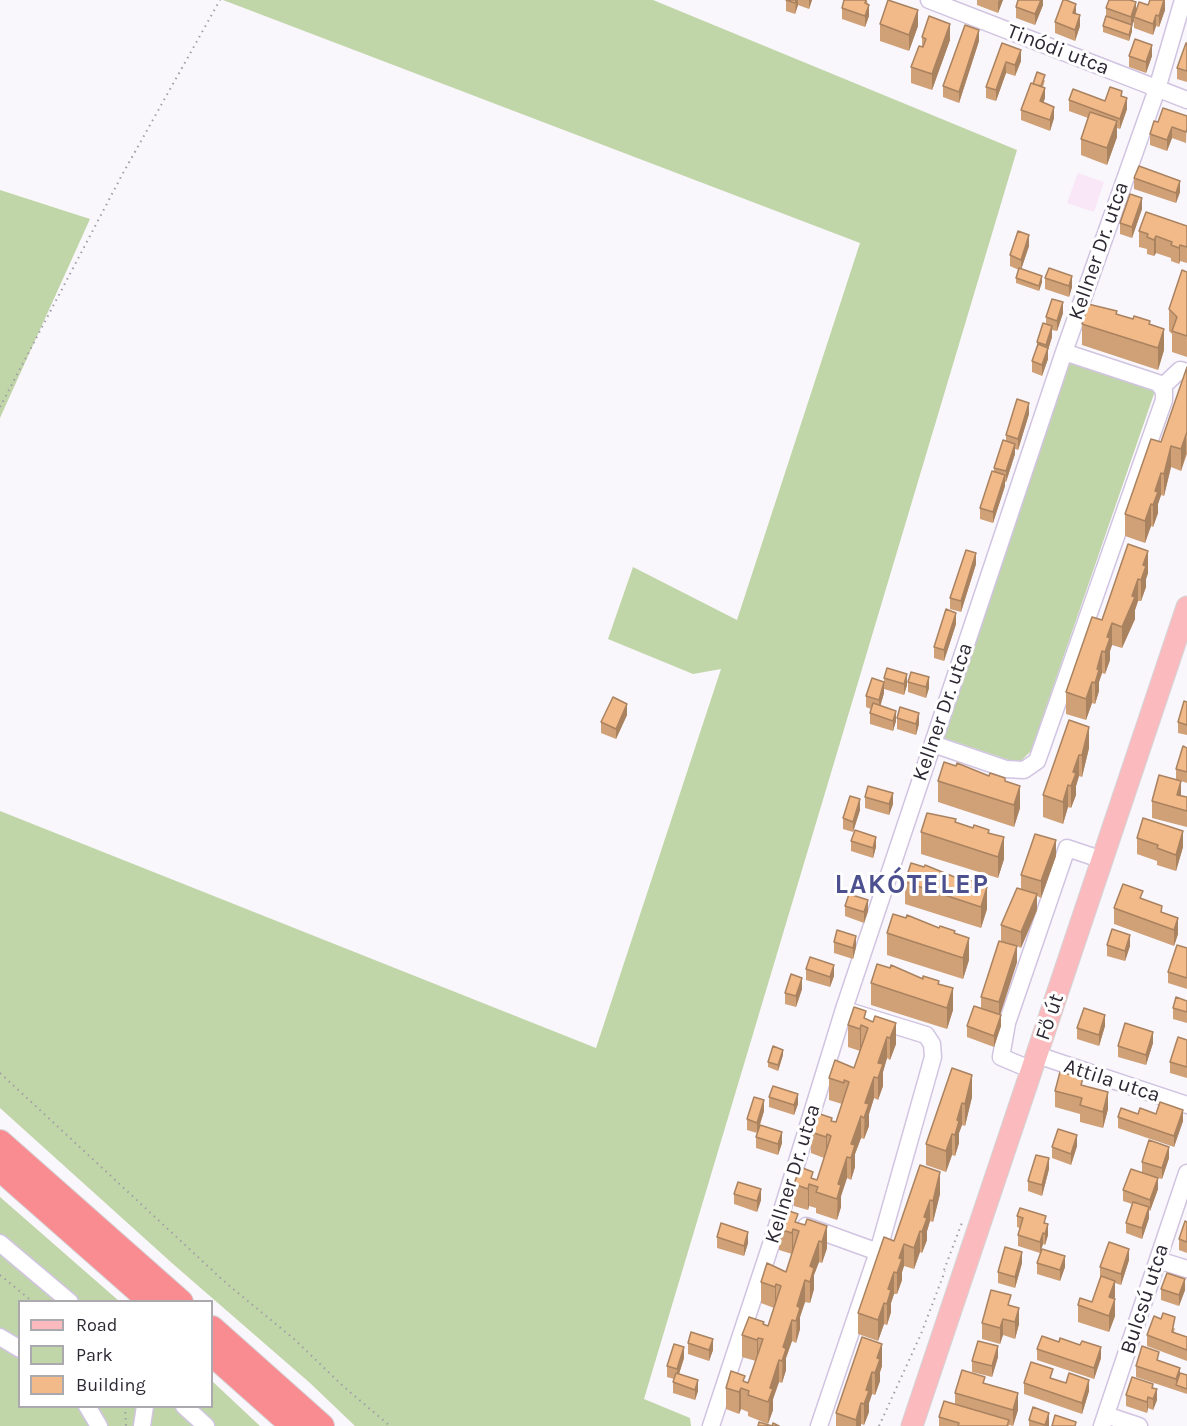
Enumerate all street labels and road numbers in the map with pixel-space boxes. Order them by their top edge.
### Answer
street label: Tinódi utca [1003,19,1113,81]
street label: Kellner Dr. utca [1064,179,1134,323]
street label: Kellner Dr. utca [908,640,978,784]
street label: Fő út [1030,990,1070,1044]
street label: Attila utca [1061,1054,1163,1108]
street label: Kellner Dr. utca [760,1101,826,1247]
street label: Bulcsú utca [1115,1241,1175,1357]

